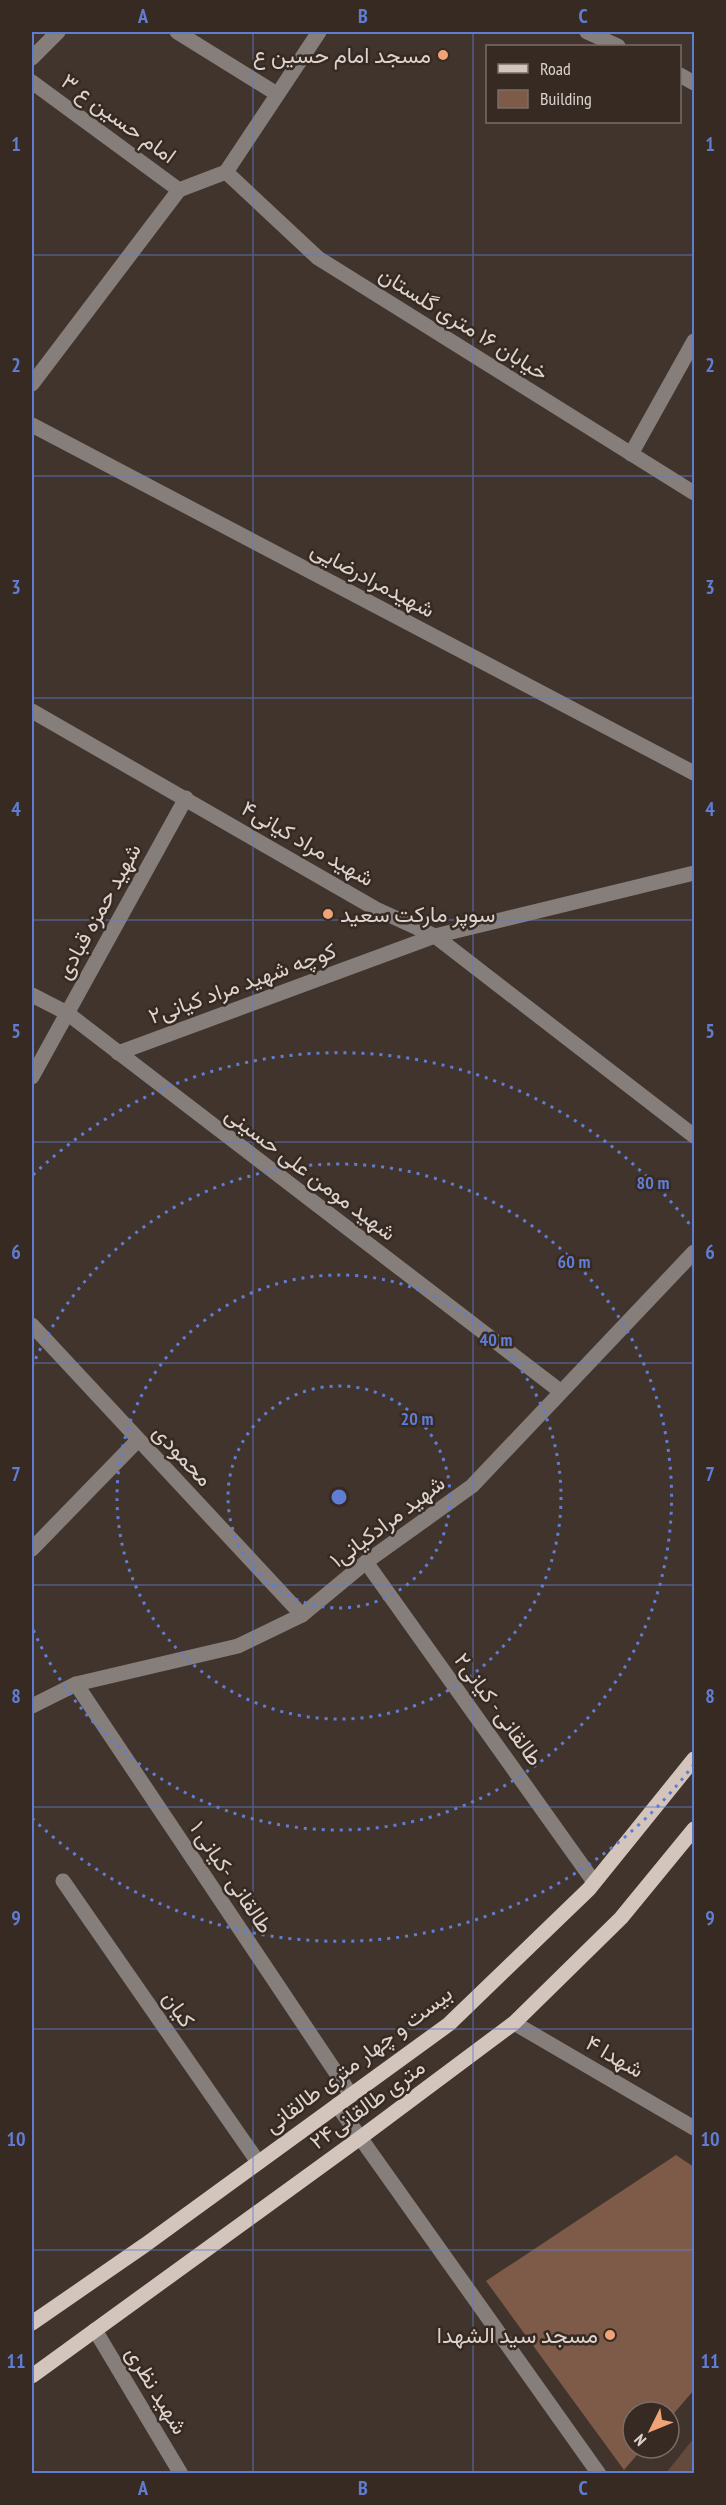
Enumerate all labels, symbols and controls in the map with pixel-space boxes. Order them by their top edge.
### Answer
text: A [137,3,149,29]
text: B [358,3,368,29]
text: C [578,3,588,29]
place label: مسجد امام حسین ع [253,41,431,70]
legend [486,45,681,123]
marker: مسجد امام حسین ع [436,48,450,62]
text: Road [540,57,571,80]
street label: امام حسین ع ۳ [55,67,182,170]
text: Building [540,87,592,110]
text: 1 [11,131,21,157]
text: 1 [705,131,715,157]
street label: خیابان ۱۶ متری گلستان [374,260,554,386]
text: 2 [11,352,21,378]
text: 2 [705,352,715,378]
street label: شهیدمرادرضایی [306,535,440,623]
text: 3 [11,574,21,600]
text: 3 [705,574,715,600]
street label: شهید مراد کیانی۴ [237,794,379,892]
text: 4 [11,796,21,822]
text: 4 [705,796,715,822]
street label: شهید حمزه قبادی [49,838,147,984]
place label: سوپر مارکت سعید [340,900,495,929]
marker: سوپر مارکت سعید [321,907,335,921]
street label: کوچه شهید مراد کیانی۲ [144,936,340,1031]
text: 5 [11,1018,21,1044]
text: 5 [705,1018,715,1044]
street label: شهید مومن علی حسینی [220,1100,402,1246]
text: 80 m [637,1171,669,1194]
text: 6 [11,1239,21,1265]
text: 6 [705,1239,715,1265]
text: 60 m [558,1250,590,1273]
text: 40 m [480,1328,512,1351]
text: 20 m [401,1407,433,1430]
street label: محمودی [147,1418,219,1492]
text: 7 [11,1461,21,1487]
text: 7 [705,1461,715,1487]
street label: شهید مرادکیانی۱ [324,1469,450,1573]
centre of rings [329,1487,349,1507]
street label: طالقانی - کیانی۲ [448,1647,550,1771]
text: 8 [11,1683,21,1709]
text: 8 [705,1683,715,1709]
street label: طالقانی -کیانی ۱ [184,1815,280,1939]
text: 9 [11,1905,21,1931]
text: 9 [705,1905,715,1931]
street label: بیست و چهار متری طالقانی [258,1979,458,2140]
street label: کیان [157,1985,202,2033]
street label: شهدا ۴ [581,2028,649,2084]
street label: ۲۴متری طالقانی [304,2053,430,2155]
text: 10 [6,2126,26,2152]
text: 10 [700,2126,720,2152]
place label: مسجد سید الشهدا [437,2321,598,2349]
marker: مسجد سید الشهدا [603,2328,617,2342]
street label: شهید نظری [120,2341,194,2439]
text: 11 [6,2348,26,2374]
text: 11 [700,2348,720,2374]
north arrow [621,2400,681,2460]
text: N [630,2430,650,2450]
text: A [137,2475,149,2501]
text: B [358,2475,368,2501]
text: C [578,2475,588,2501]

